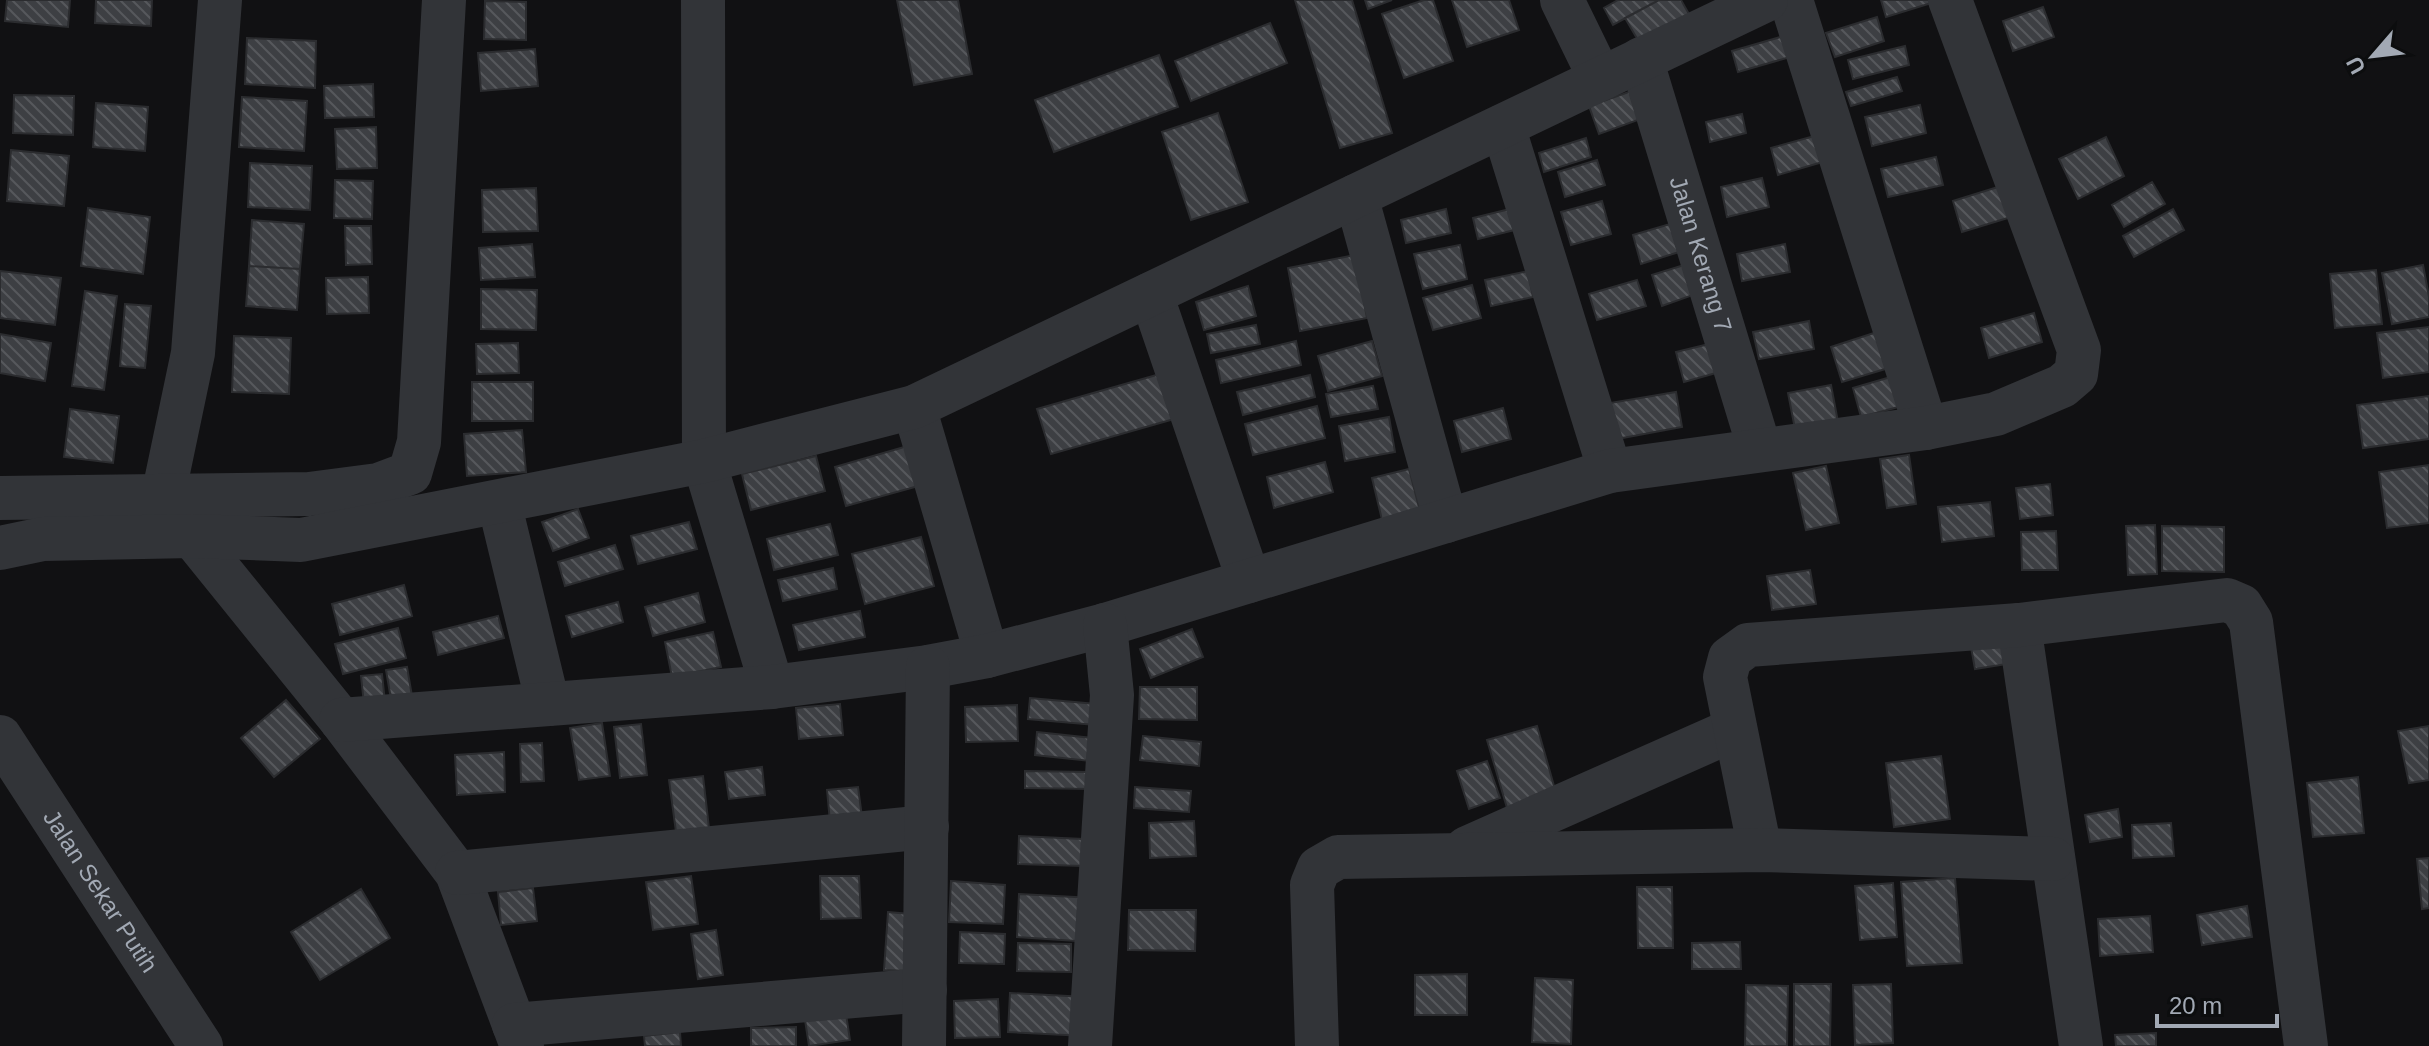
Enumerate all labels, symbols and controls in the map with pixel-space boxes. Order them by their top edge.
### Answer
north arrow [2333,16,2413,96]
text: U [2341,52,2371,78]
street label: Jalan Kerang 7 [1664,173,1737,335]
street label: Jalan Sekar Putih [38,805,163,977]
scale bar [2157,978,2277,1028]
text: 20 m [2169,992,2222,1019]

